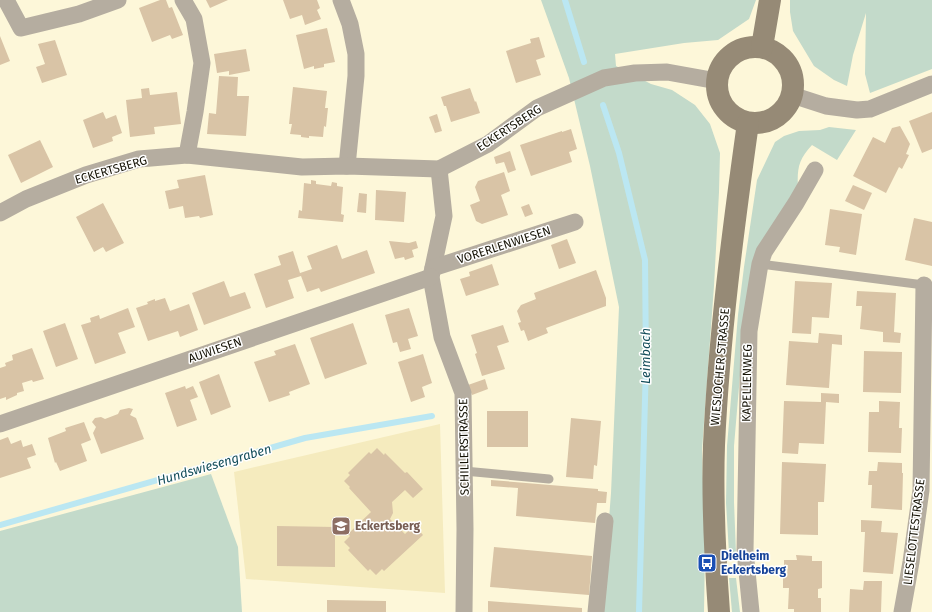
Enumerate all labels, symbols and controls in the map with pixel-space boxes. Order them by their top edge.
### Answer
street label: ECKERTSBERG [474,102,544,154]
street label: ECKERTSBERG [73,153,149,187]
street label: VORERLENWIESEN [456,223,552,267]
street label: WIESLOCHER STRASSE [708,308,732,426]
water label: Leimbach [638,328,653,384]
street label: AUWIESEN [186,334,244,366]
street label: KAPELLENWEG [739,344,755,422]
street label: SCHILLERSTRASSE [456,399,472,495]
water label: Hundswiesengraben [155,441,273,488]
street label: LIESELOTTESTRASSE [901,478,927,586]
school or university icon: Eckertsberg [330,515,352,537]
place label: Eckertsberg [355,519,421,533]
place label: Dielheim Eckertsberg [721,549,787,577]
bus stop icon: Dielheim Eckertsberg [696,552,718,574]

